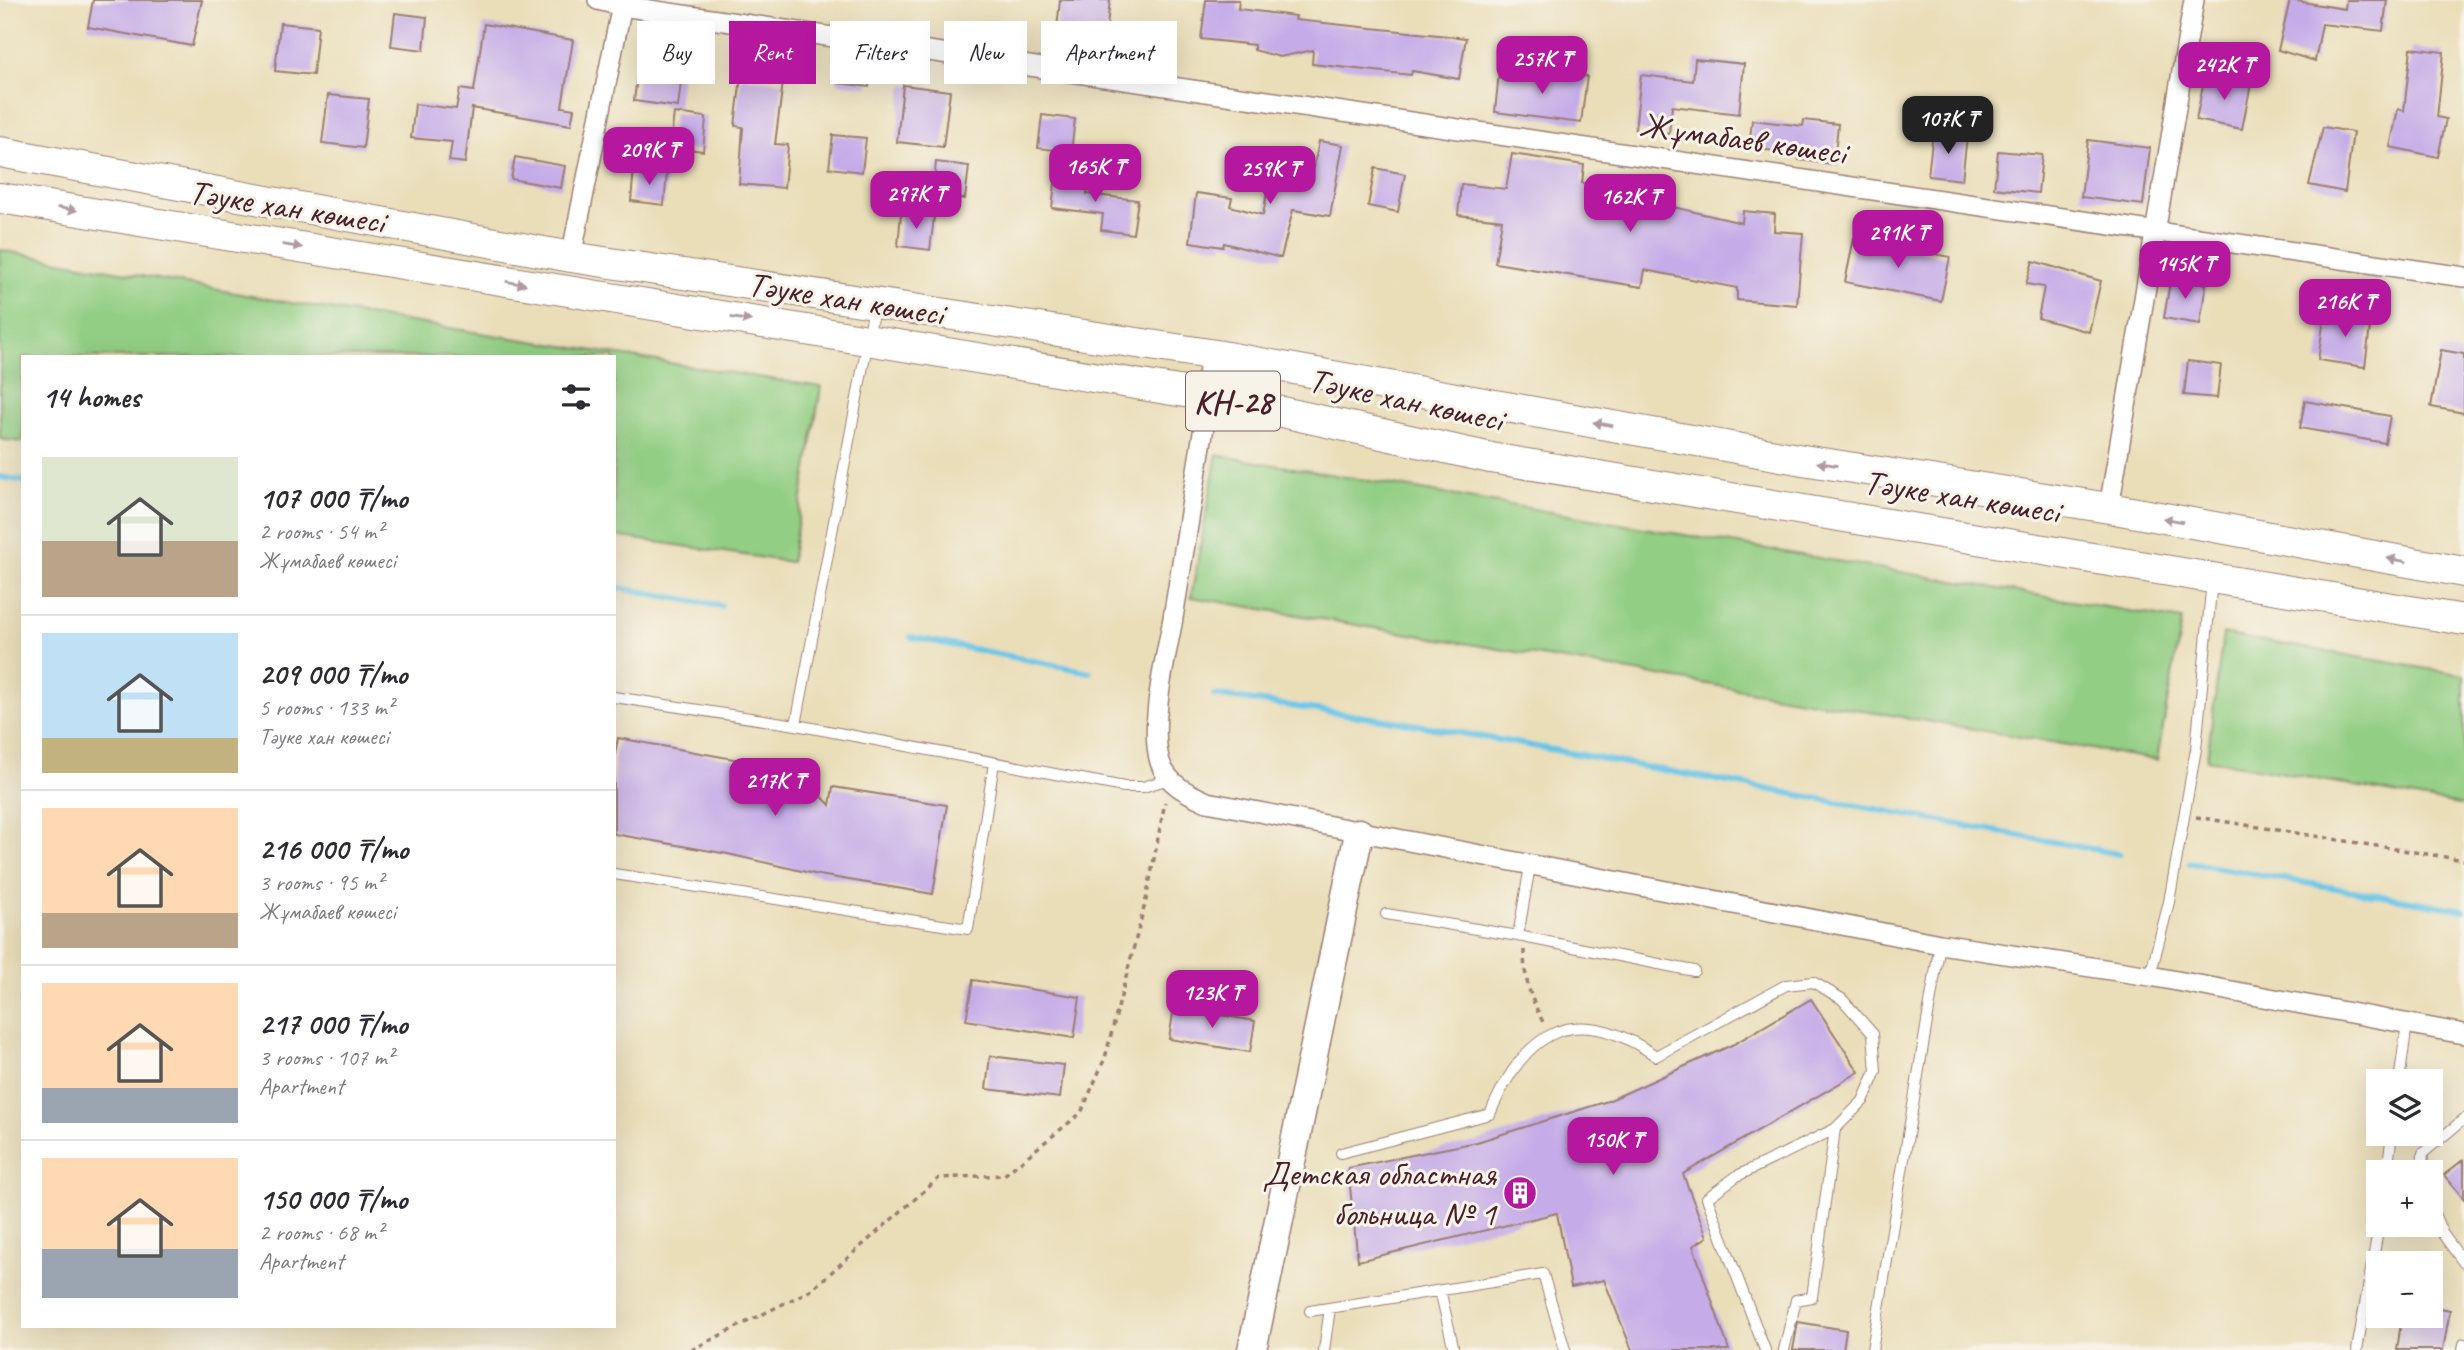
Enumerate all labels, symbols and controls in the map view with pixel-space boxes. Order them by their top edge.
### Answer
chip: Buy [637,21,715,84]
chip: Rent [729,21,816,84]
chip: Filters [830,21,930,84]
chip: New [944,21,1027,84]
chip: Apartment [1041,21,1177,84]
pin: 257K ₸ [1485,36,1599,96]
pin: 242K ₸ [2167,42,2281,102]
text: 257K ₸ [1512,44,1572,73]
text: 242K ₸ [2194,50,2254,79]
pin: 107K ₸ [1891,96,2005,156]
street label: Жұмабаев көшесі [1637,102,1854,176]
text: 107K ₸ [1918,104,1978,133]
pin: 209K ₸ [592,128,706,187]
text: 209K ₸ [619,135,679,164]
pin: 165K ₸ [1038,144,1152,204]
pin: 259K ₸ [1213,146,1327,206]
text: 165K ₸ [1065,152,1125,181]
text: 259K ₸ [1241,154,1299,183]
street label: Тәуке хан көшесі [186,169,392,245]
pin: 297K ₸ [859,172,973,231]
pin: 162K ₸ [1573,174,1687,234]
text: 297K ₸ [886,179,946,208]
text: 162K ₸ [1600,182,1660,211]
one-way arrow [56,204,78,215]
pin: 291K ₸ [1841,210,1955,270]
text: 291K ₸ [1868,218,1928,247]
one-way arrow [281,241,303,252]
pin: 145K ₸ [2128,242,2242,301]
text: 145K ₸ [2155,249,2215,278]
street label: Тәуке хан көшесі [745,261,951,337]
one-way arrow [505,278,527,289]
pin: 216K ₸ [2288,280,2402,339]
text: 216K ₸ [2315,287,2375,316]
one-way arrow [730,314,752,325]
street label: Тәуке хан көшесі [1305,357,1512,443]
road number: КН-28 [1186,372,1280,430]
text: 14 homes [42,378,140,416]
icon: filters [557,378,595,416]
one-way arrow [1592,419,1614,430]
one-way arrow [1816,458,1838,469]
street label: Тәуке хан көшесі [1861,459,2067,535]
text: 107 000 ₸/mo [259,479,407,517]
icon: home [98,485,182,569]
one-way arrow [2162,514,2184,525]
text: 2 rooms · 54 m² [259,517,383,546]
text: Жұмабаев көшесі [259,546,396,575]
one-way arrow [2386,554,2408,565]
text: 209 000 ₸/mo [259,655,407,693]
icon: home [98,661,182,745]
text: 5 rooms · 133 m² [259,693,394,722]
text: Тәуке хан көшесі [259,722,389,751]
pin: 217K ₸ [718,758,832,818]
text: 217K ₸ [745,766,805,795]
text: 216 000 ₸/mo [259,830,408,868]
icon: home [98,836,182,920]
text: 3 rooms · 95 m² [259,868,383,897]
text: Жұмабаев көшесі [259,897,396,926]
pin: 123K ₸ [1155,970,1269,1030]
text: 123K ₸ [1182,978,1242,1007]
text: 217 000 ₸/mo [259,1005,407,1043]
icon: home [98,1011,182,1095]
text: 3 rooms · 107 m² [259,1043,394,1072]
map controls [2366,1069,2443,1328]
button: layers [2366,1069,2443,1146]
text: Apartment [259,1072,344,1101]
pin: 150K ₸ [1556,1118,1670,1177]
text: 150K ₸ [1583,1125,1643,1154]
place label: Детская областная больница № 1 [1262,1151,1498,1236]
button: + [2366,1160,2443,1237]
building icon: Детская областная больница № 1 [1501,1174,1539,1212]
text: 150 000 ₸/mo [259,1180,407,1218]
icon: home [98,1186,182,1270]
text: 2 rooms · 68 m² [259,1218,383,1247]
text: Apartment [259,1247,344,1276]
button: − [2366,1251,2443,1328]

